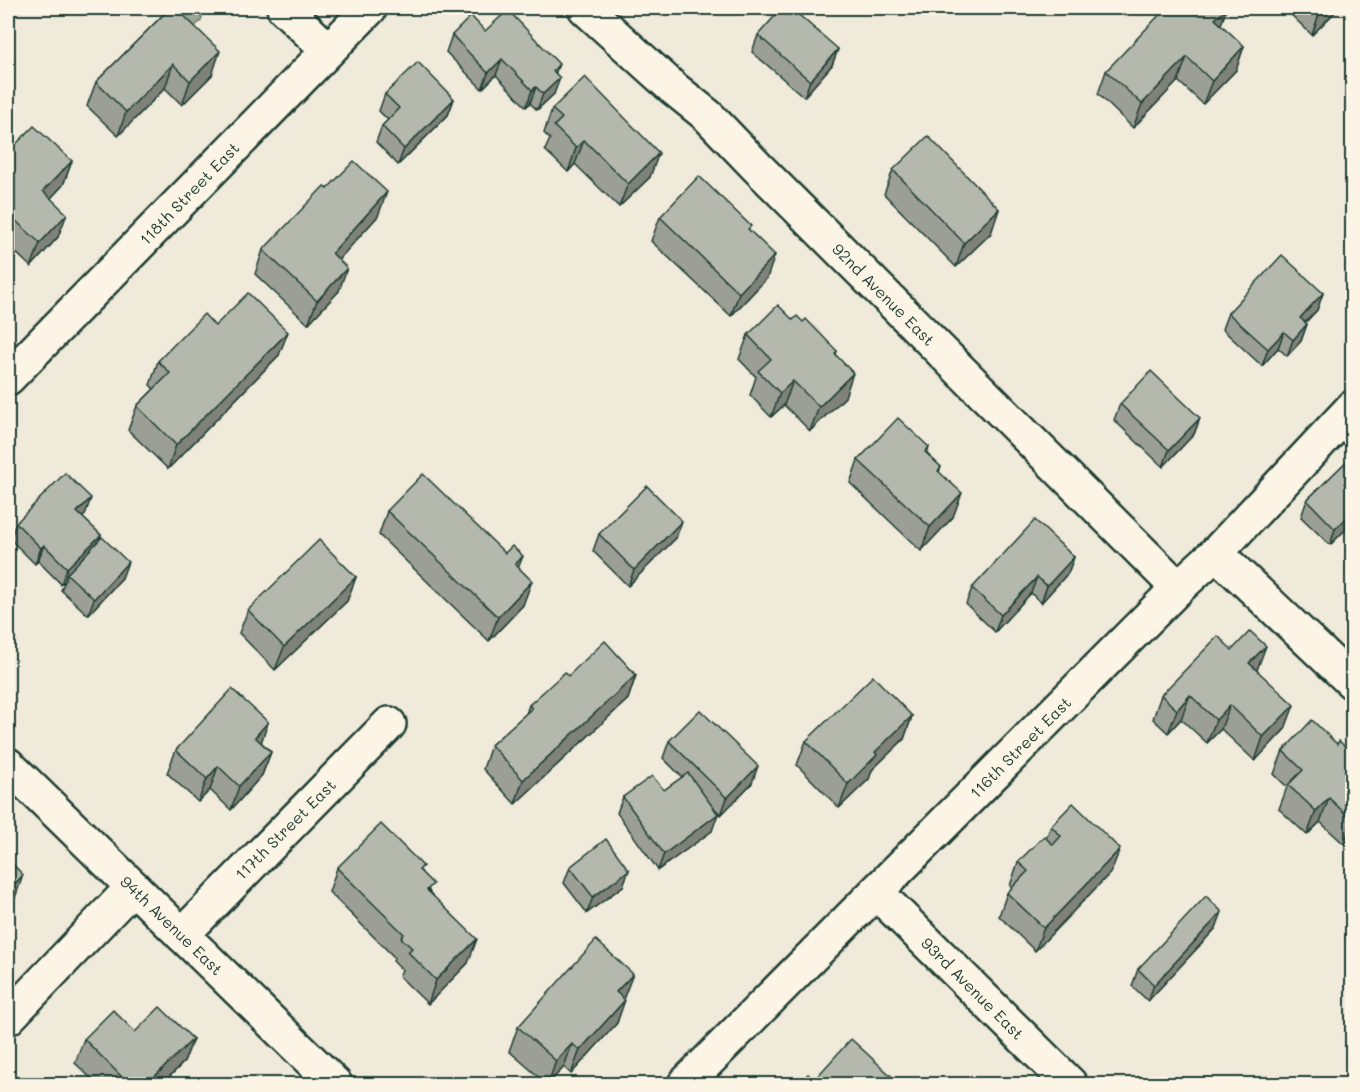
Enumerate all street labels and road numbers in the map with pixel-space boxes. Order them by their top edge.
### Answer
street label: 118th Street East [134,137,244,249]
street label: 92nd Avenue East [828,238,940,350]
street label: 116th Street East [965,692,1075,802]
street label: 117th Street East [230,774,340,884]
street label: 94th Avenue East [116,871,228,979]
street label: 93rd Avenue East [917,932,1029,1044]

